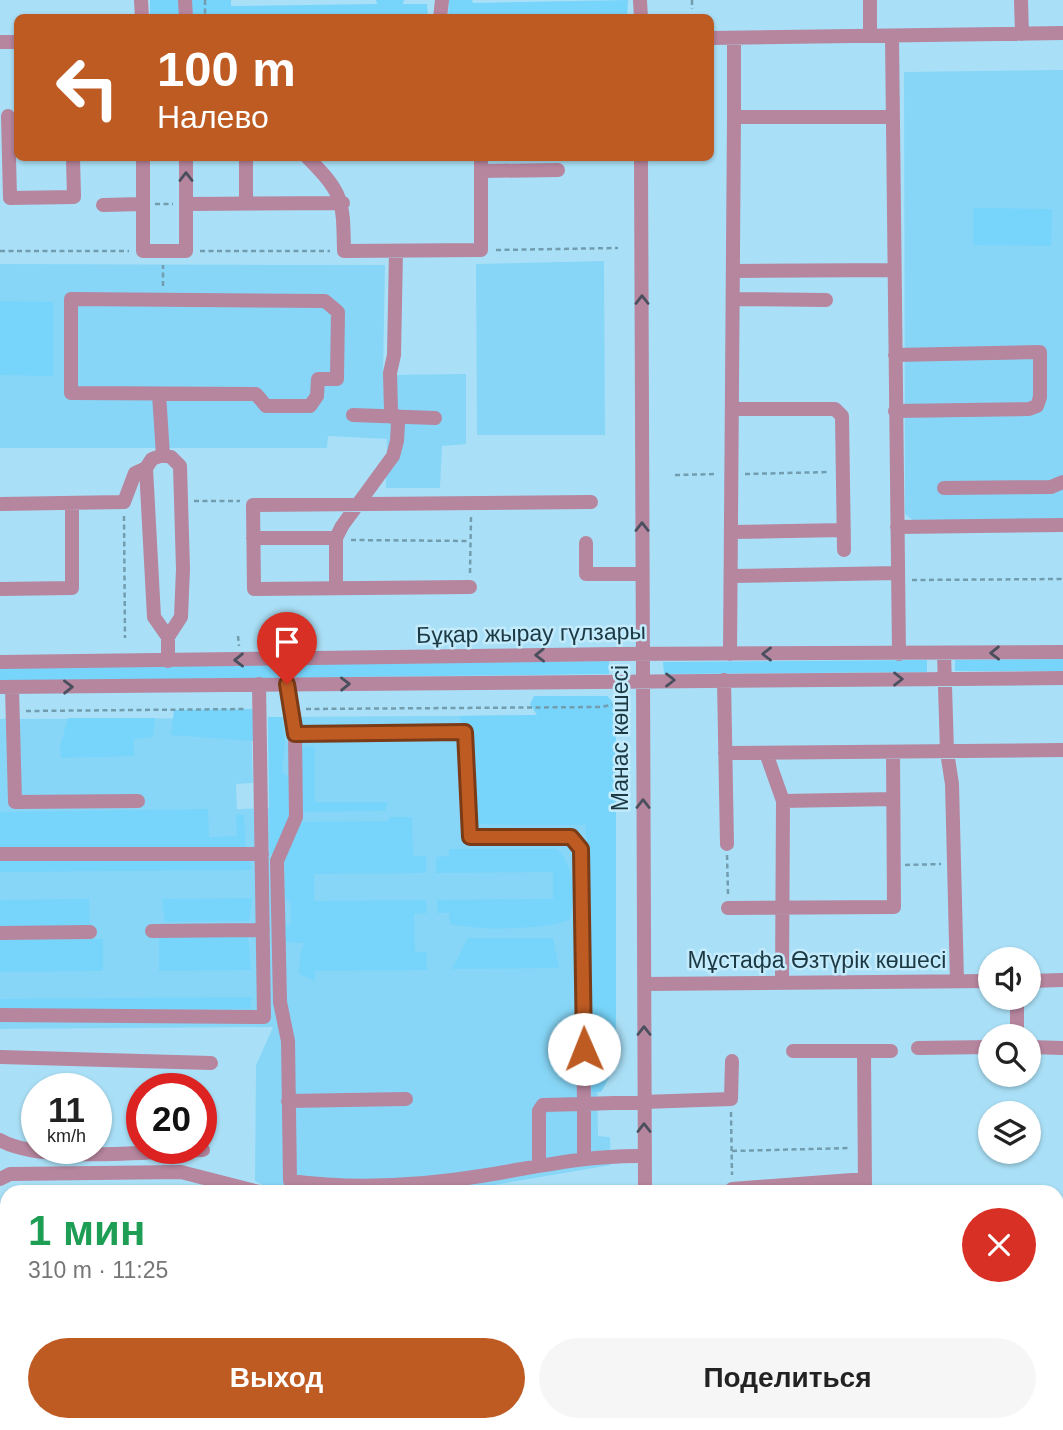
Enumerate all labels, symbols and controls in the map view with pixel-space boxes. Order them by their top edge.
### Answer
icon: left [42,42,133,133]
text: 100 m [157,42,296,96]
text: Налево [157,99,269,135]
one-way arrow [178,171,194,182]
one-way arrow [634,294,650,304]
one-way arrow [634,521,650,532]
pin [257,612,317,684]
street label: Бұқар жырау гүлзары [416,618,646,648]
icon: arrive [268,623,306,661]
one-way arrow [989,645,1000,661]
one-way arrow [762,646,772,662]
one-way arrow [534,647,545,663]
one-way arrow [233,652,244,668]
street label: Манас көшесі [607,665,633,811]
one-way arrow [893,671,903,687]
one-way arrow [665,672,676,688]
one-way arrow [339,676,350,691]
one-way arrow [63,679,74,694]
one-way arrow [635,798,651,808]
street label: Мұстафа Өзтүрік көшесі [688,947,946,973]
map controls [978,947,1041,1164]
button: sound [978,947,1041,1010]
position arrow [547,1012,621,1086]
button: search [978,1024,1041,1087]
one-way arrow [636,1025,652,1036]
speed limit sign: 20 [126,1073,217,1164]
text: 11 [48,1090,85,1129]
button: layers [978,1101,1041,1164]
one-way arrow [636,1122,652,1133]
text: km/h [47,1126,86,1146]
text: 1 мин [28,1207,145,1254]
button: close [962,1208,1036,1282]
text: 310 m · 11:25 [28,1257,168,1283]
button: Выход [28,1338,525,1418]
button: Поделиться [539,1338,1036,1418]

